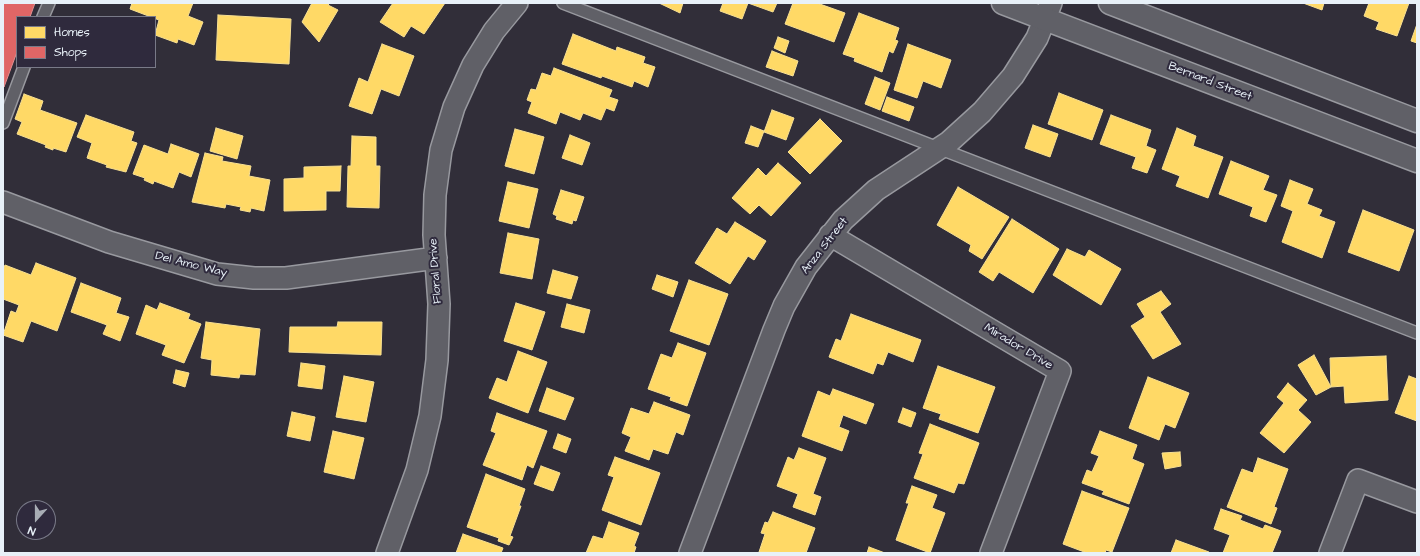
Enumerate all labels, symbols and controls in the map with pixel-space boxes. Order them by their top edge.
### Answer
legend [16,16,156,68]
text: Homes [54,24,90,41]
text: Shops [54,44,87,61]
street label: Bernard Street [1166,59,1254,105]
street label: Anza Street [799,215,851,277]
street label: Floral Drive [427,238,445,304]
street label: Del Amo Way [154,249,228,281]
street label: Mirador Drive [981,321,1055,373]
north arrow [16,500,56,540]
text: N [26,522,38,539]

